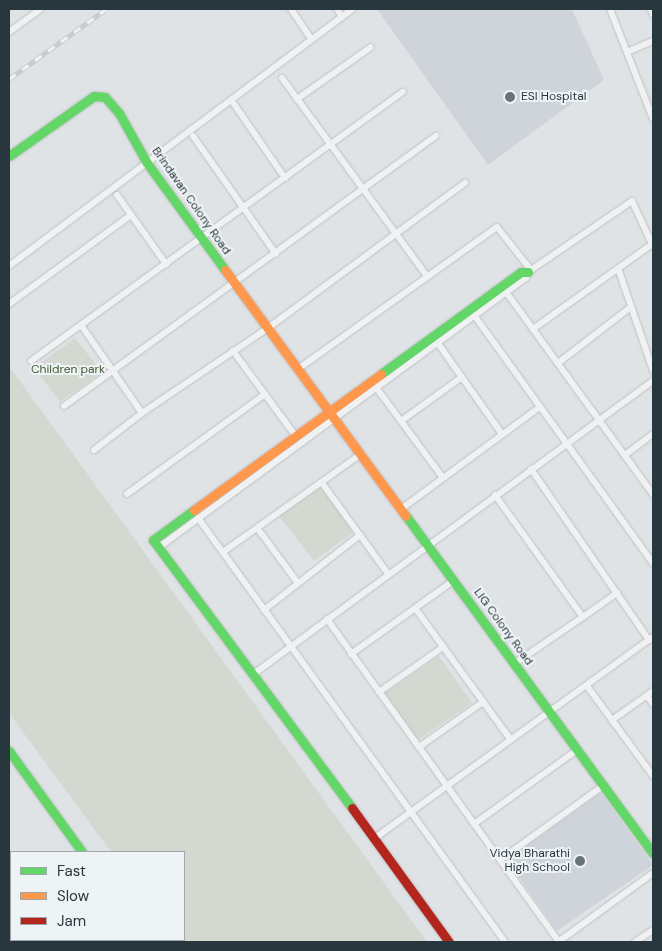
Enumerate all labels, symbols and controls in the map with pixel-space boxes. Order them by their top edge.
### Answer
marker: ESI Hospital [503,90,517,104]
place label: ESI Hospital [521,90,586,104]
street label: Brindavan Colony Road [148,144,234,258]
park label: Children park [31,363,105,377]
street label: LIG Colony Road [470,586,536,668]
place label: Vidya Bharathi High School [490,847,570,875]
legend [10,851,185,941]
marker: Vidya Bharathi High School [574,855,586,867]
text: Fast [57,861,86,881]
text: Slow [57,886,89,906]
text: Jam [57,911,86,931]

